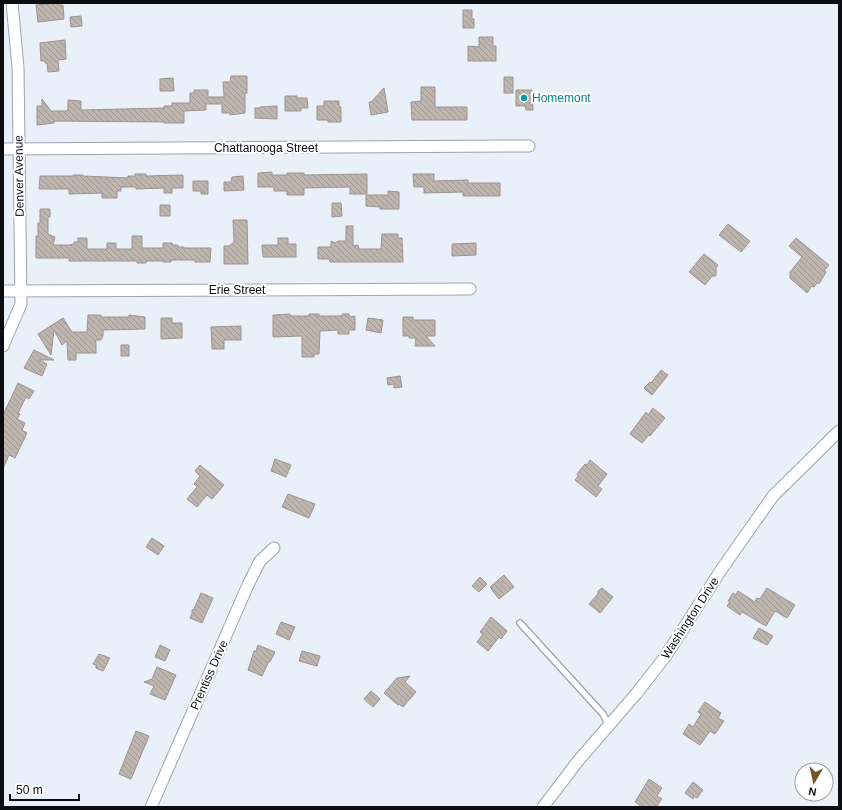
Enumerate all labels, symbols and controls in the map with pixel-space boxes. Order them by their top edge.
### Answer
place label: Homemont [532,91,591,105]
marker: Homemont [519,93,529,103]
street label: Denver Avenue [11,135,27,217]
street label: Chattanooga Street [214,141,319,155]
street label: Erie Street [209,283,266,297]
street label: Washington Drive [658,574,722,661]
street label: Prentiss Drive [187,638,231,712]
north arrow [794,762,834,802]
scale bar [10,776,79,802]
text: 50 m [16,783,43,797]
text: N [808,785,817,798]

